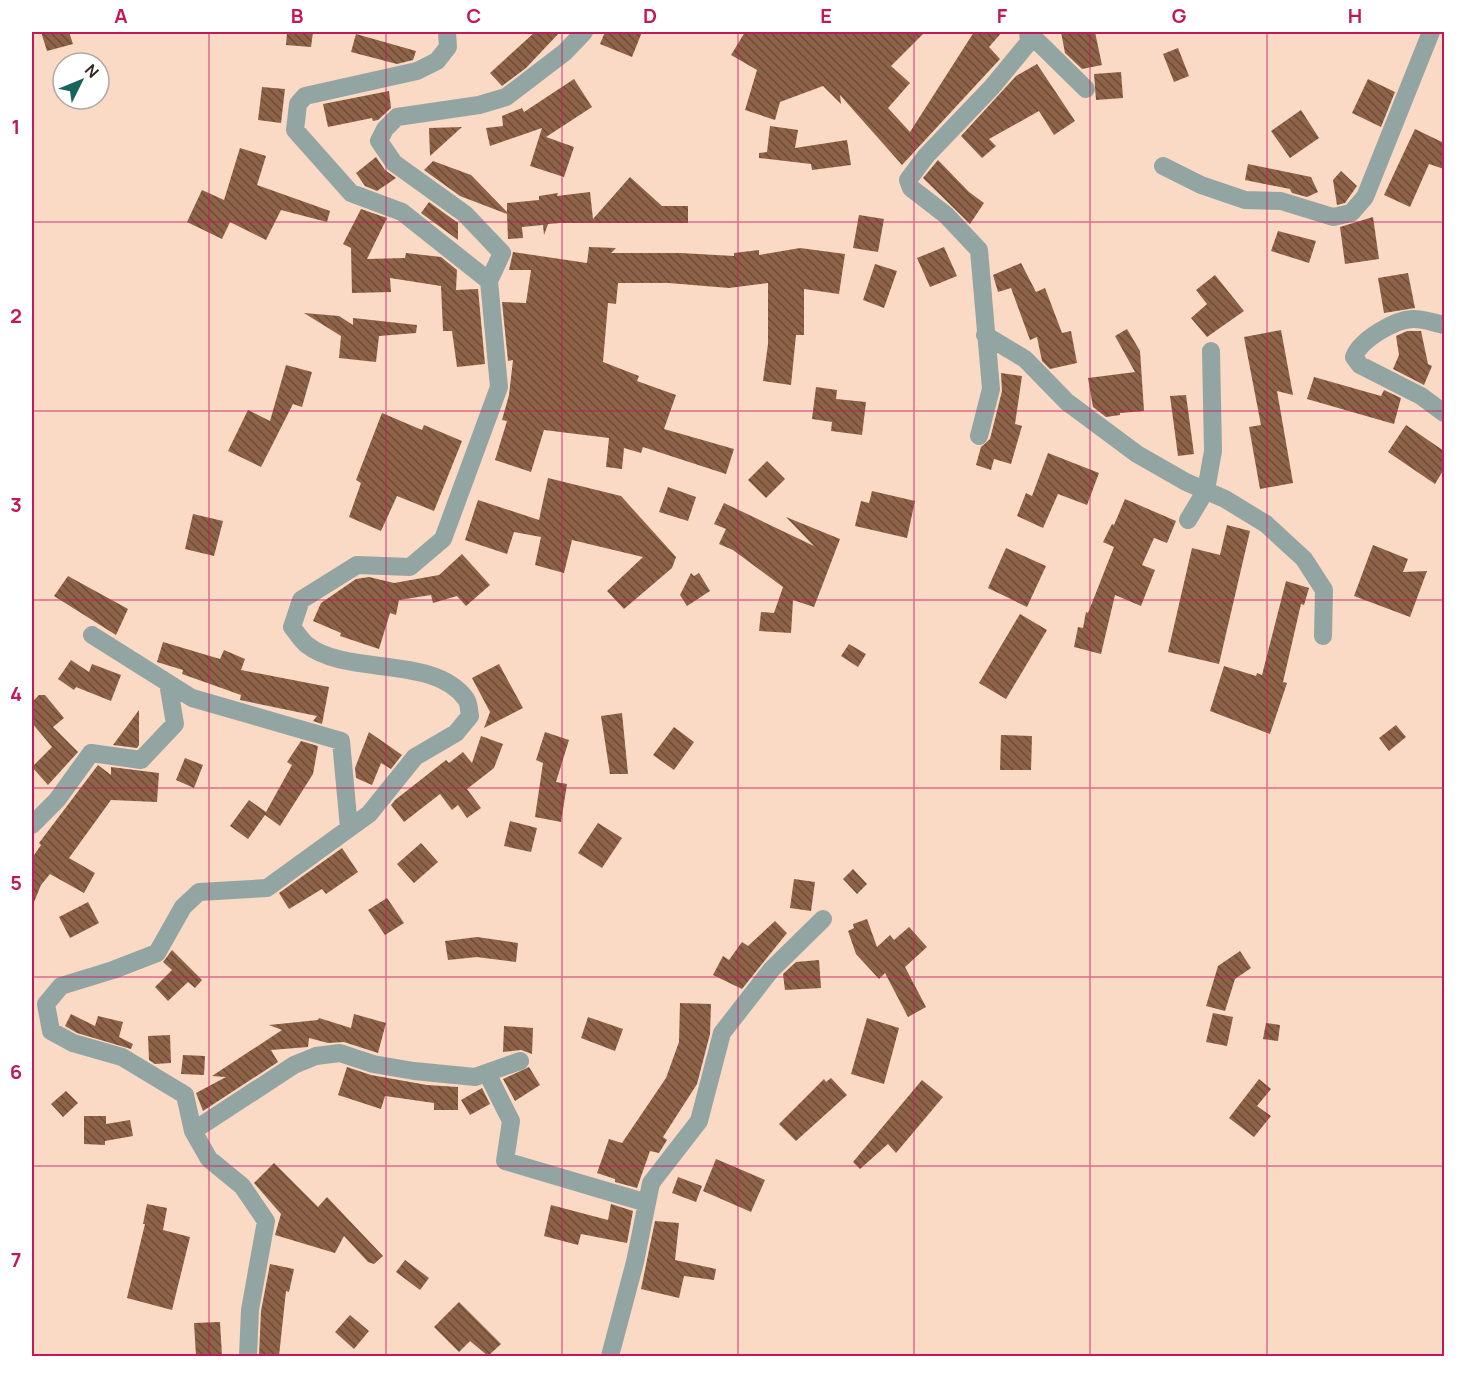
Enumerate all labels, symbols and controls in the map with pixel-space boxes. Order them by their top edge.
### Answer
text: A [114,2,128,29]
text: B [291,2,304,29]
text: C [467,2,481,29]
text: D [643,2,657,29]
text: E [820,2,832,29]
text: F [997,2,1008,29]
text: G [1172,2,1187,29]
text: H [1348,2,1362,29]
north arrow [51,51,111,111]
text: N [80,59,104,82]
text: 1 [12,113,20,140]
text: 2 [10,302,22,329]
text: 3 [10,491,22,518]
text: 4 [10,680,22,707]
text: 5 [10,869,22,896]
text: 6 [10,1058,22,1085]
text: 7 [11,1246,21,1273]

